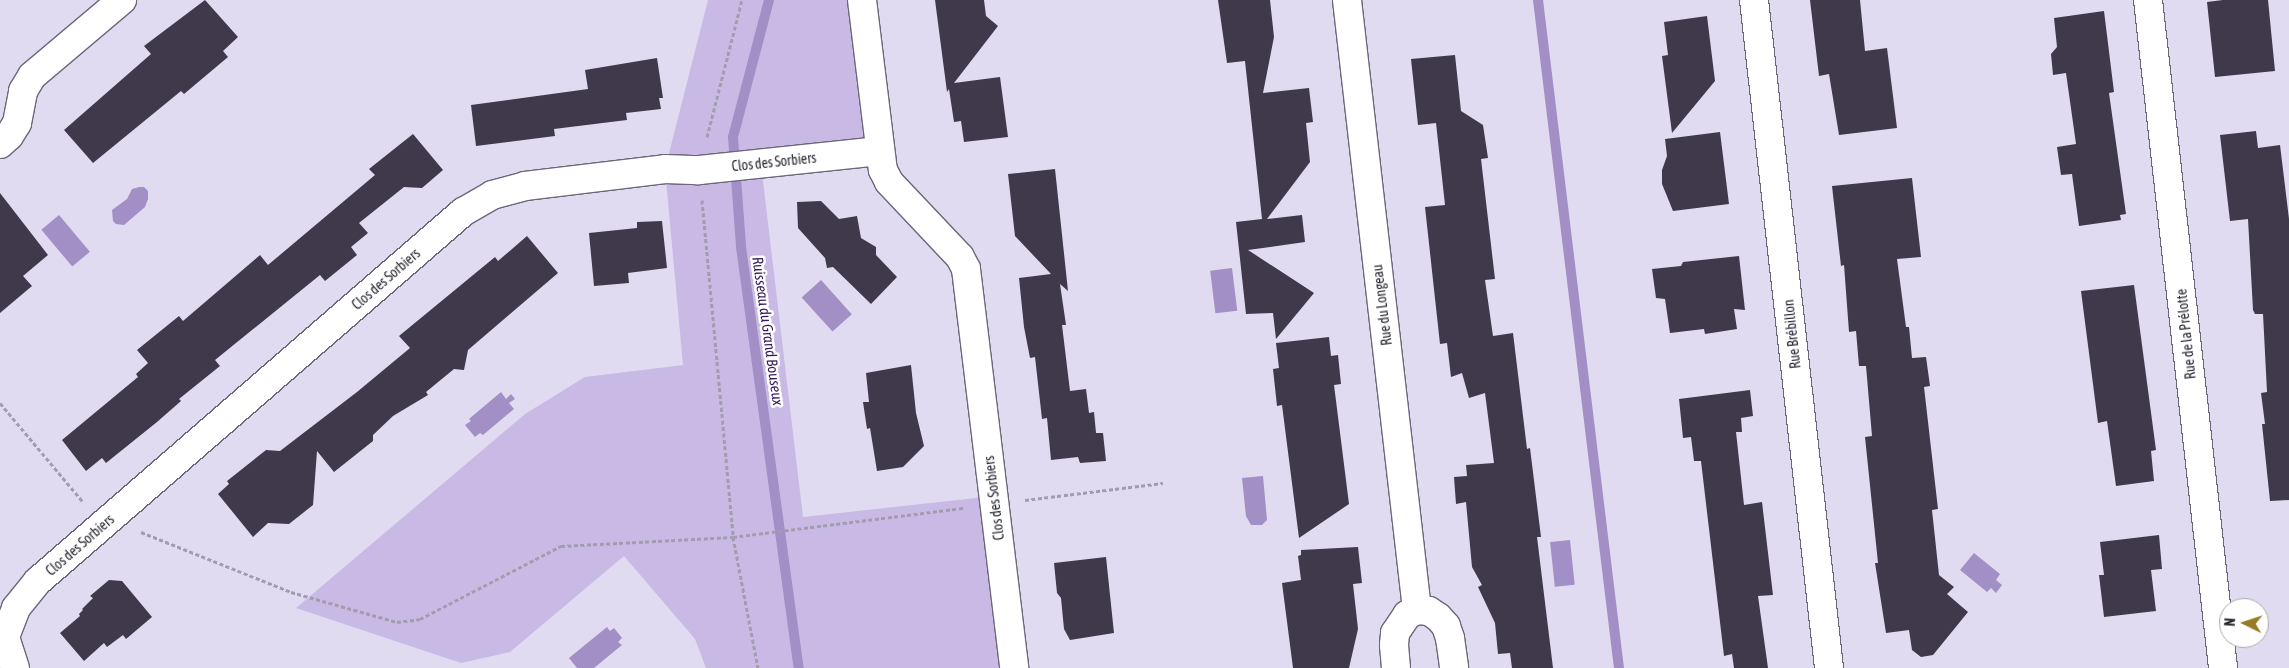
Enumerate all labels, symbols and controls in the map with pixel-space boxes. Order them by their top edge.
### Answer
street label: Clos des Sorbiers [731,149,817,175]
street label: Clos des Sorbiers [348,245,424,313]
water label: Ruisseau du Grand Bouseux [749,255,787,407]
street label: Rue du Longeau [1369,264,1395,346]
street label: Rue de la Prélotte [2173,288,2199,380]
street label: Rue Brébillon [1780,298,1804,370]
street label: Clos des Sorbiers [980,455,1008,541]
street label: Clos des Sorbiers [42,511,118,579]
north arrow [2219,598,2269,648]
text: N [2222,617,2238,627]

